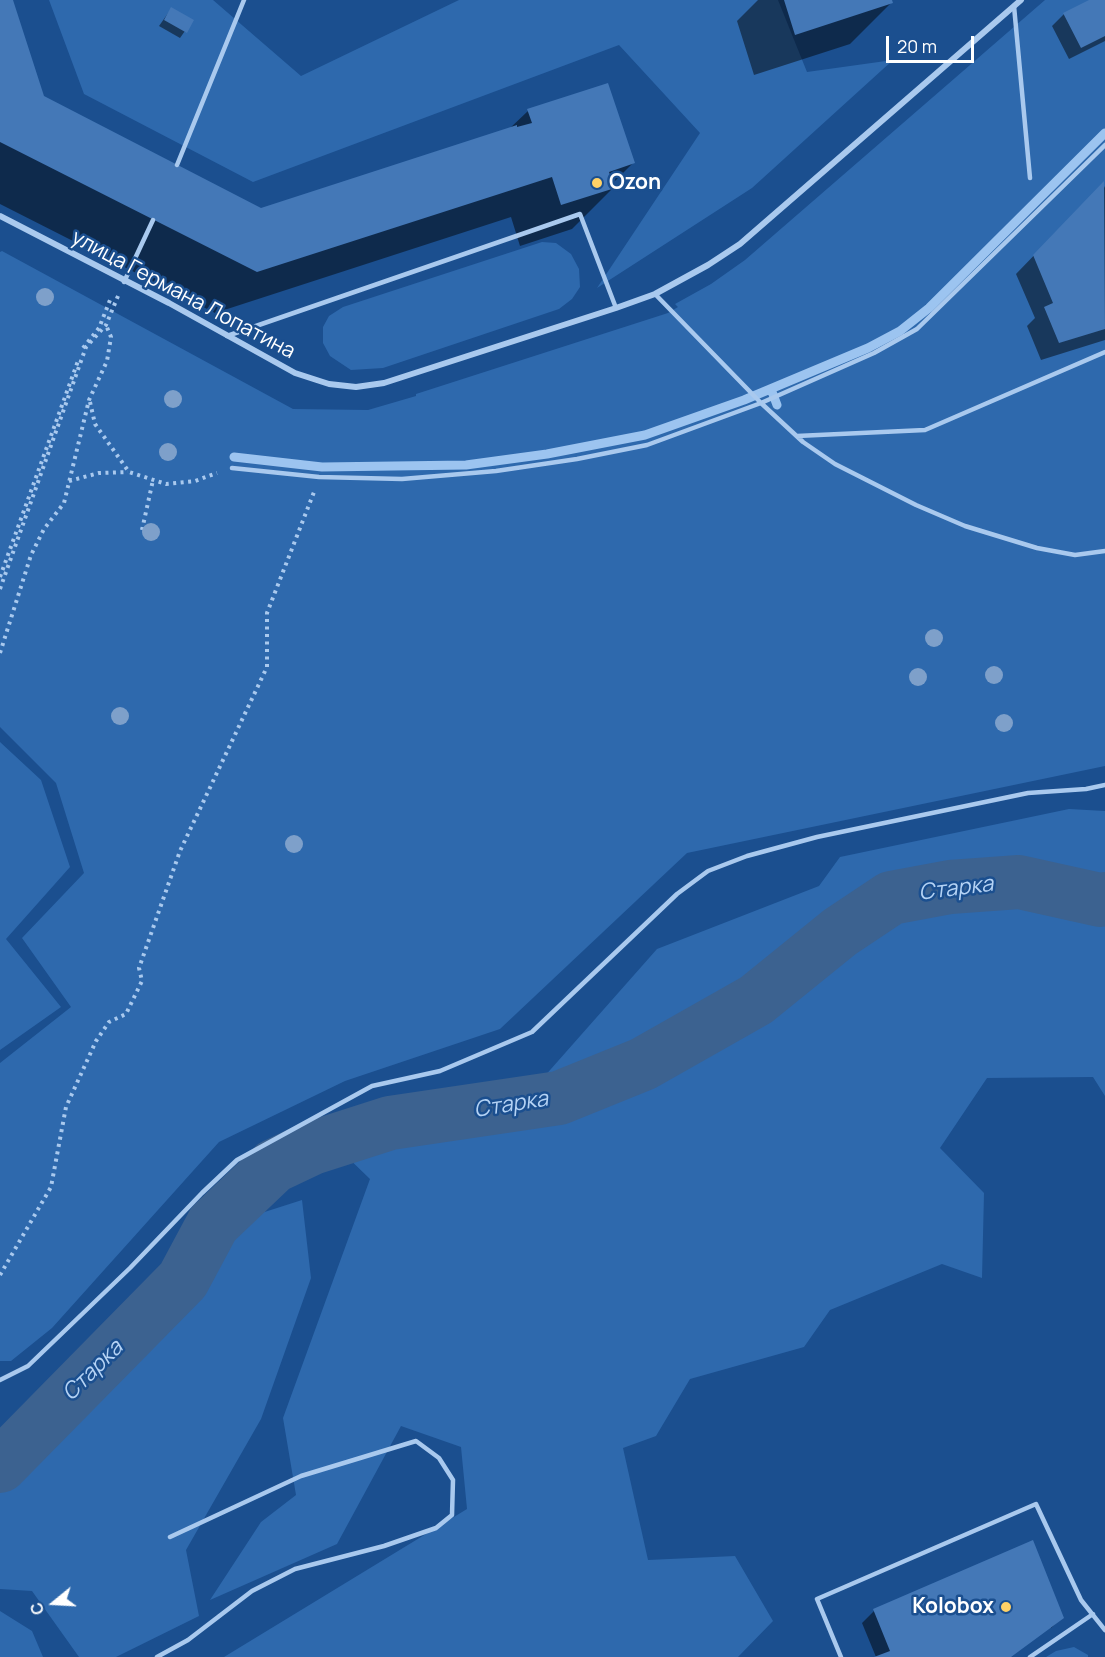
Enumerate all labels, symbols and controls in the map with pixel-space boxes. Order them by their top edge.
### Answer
scale bar [889,24,978,62]
text: 20 m [897,34,937,58]
place label: Ozon [609,170,661,196]
marker: Ozon [590,176,604,190]
street label: улица Германа Лопатина [67,225,299,365]
water label: Старка [917,871,995,907]
water label: Старка [472,1086,550,1124]
water label: Старка [57,1335,129,1407]
north arrow [24,1573,84,1633]
place label: Kolobox [912,1594,994,1620]
text: С [25,1600,49,1618]
marker: Kolobox [999,1600,1013,1614]

